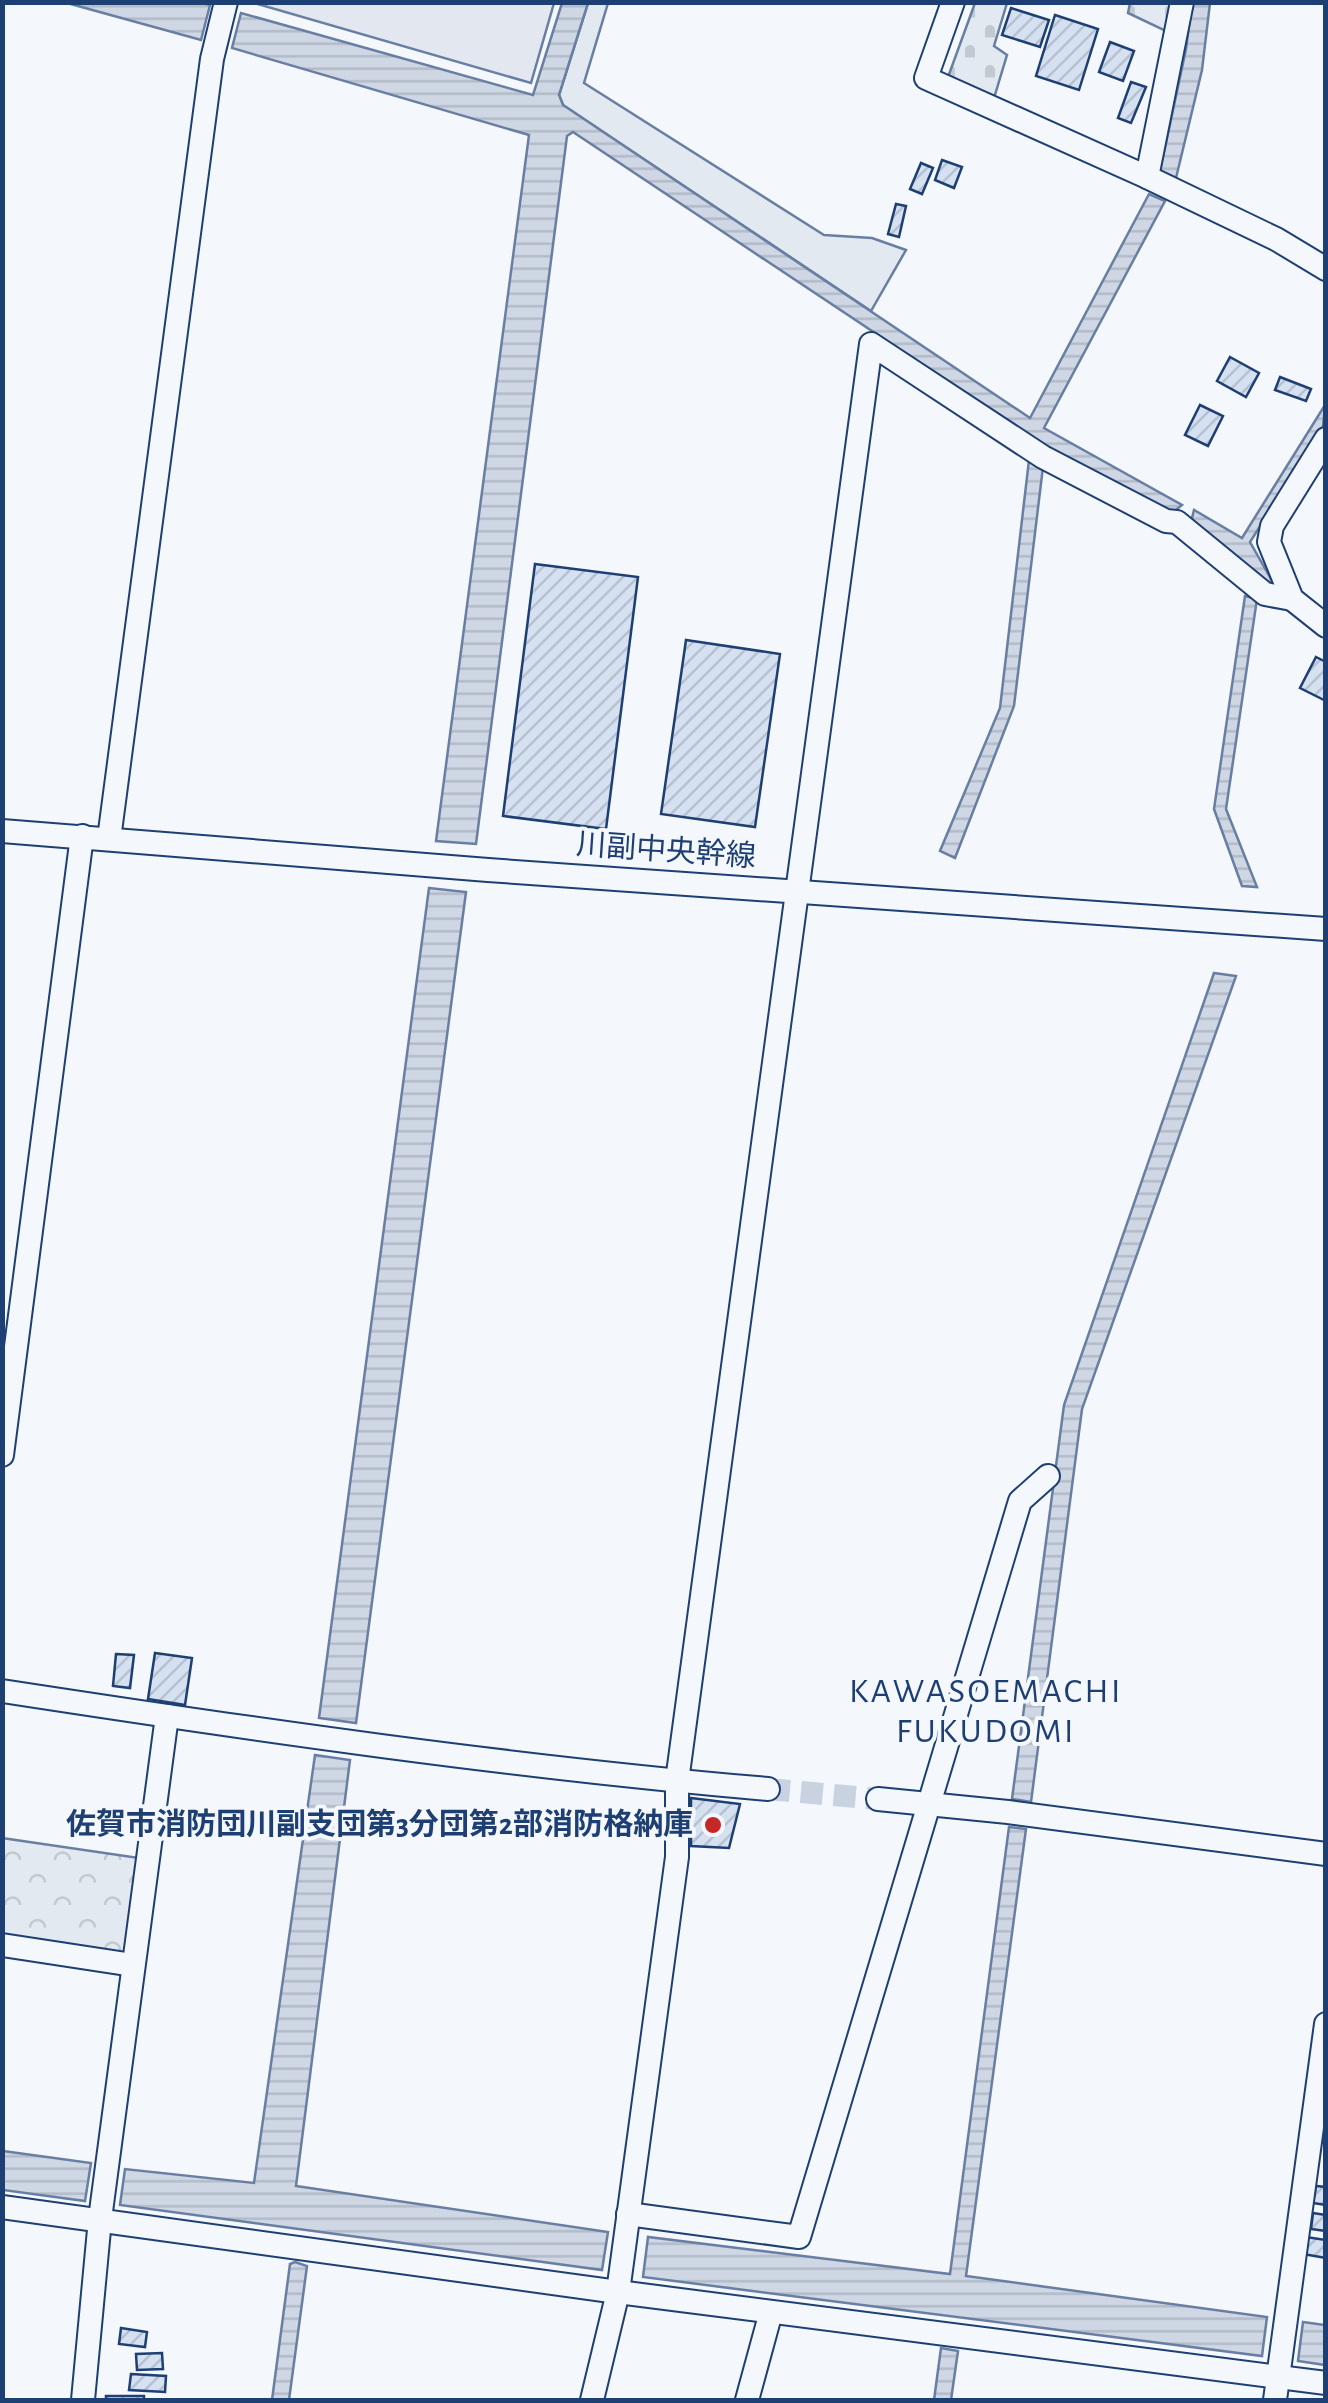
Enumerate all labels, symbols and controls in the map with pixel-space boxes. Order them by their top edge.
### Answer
street label: 川副中央幹線 [575,828,757,872]
district label: KAWASOEMACHI FUKUDOMI [849,1674,1123,1749]
place label: 佐賀市消防団川副支団第3分団第2部消防格納庫 [66,1808,693,1840]
marker: 佐賀市消防団川副支団第3分団第2部消防格納庫 [702,1814,724,1836]

